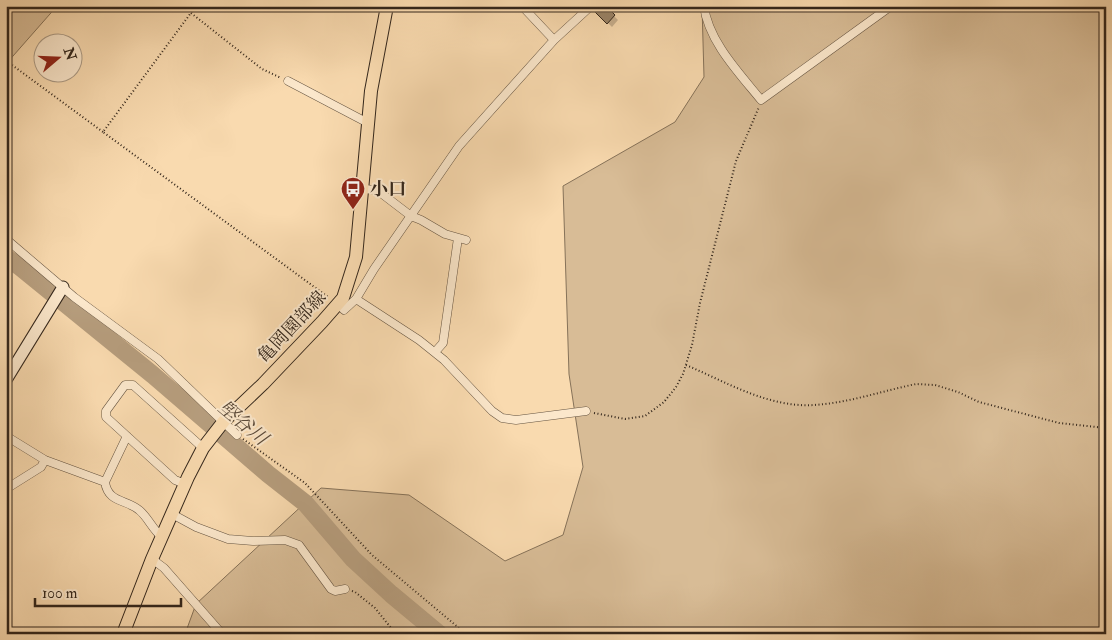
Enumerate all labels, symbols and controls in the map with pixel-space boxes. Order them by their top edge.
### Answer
north arrow [32,32,82,82]
text: N [59,44,80,63]
bus stop icon: 小口 [340,176,366,210]
place label: 小口 [370,178,406,201]
street label: 亀岡園部線 [253,286,331,368]
water label: 堅谷川 [213,395,274,452]
scale bar [35,575,181,607]
text: 100 m [42,584,78,603]

